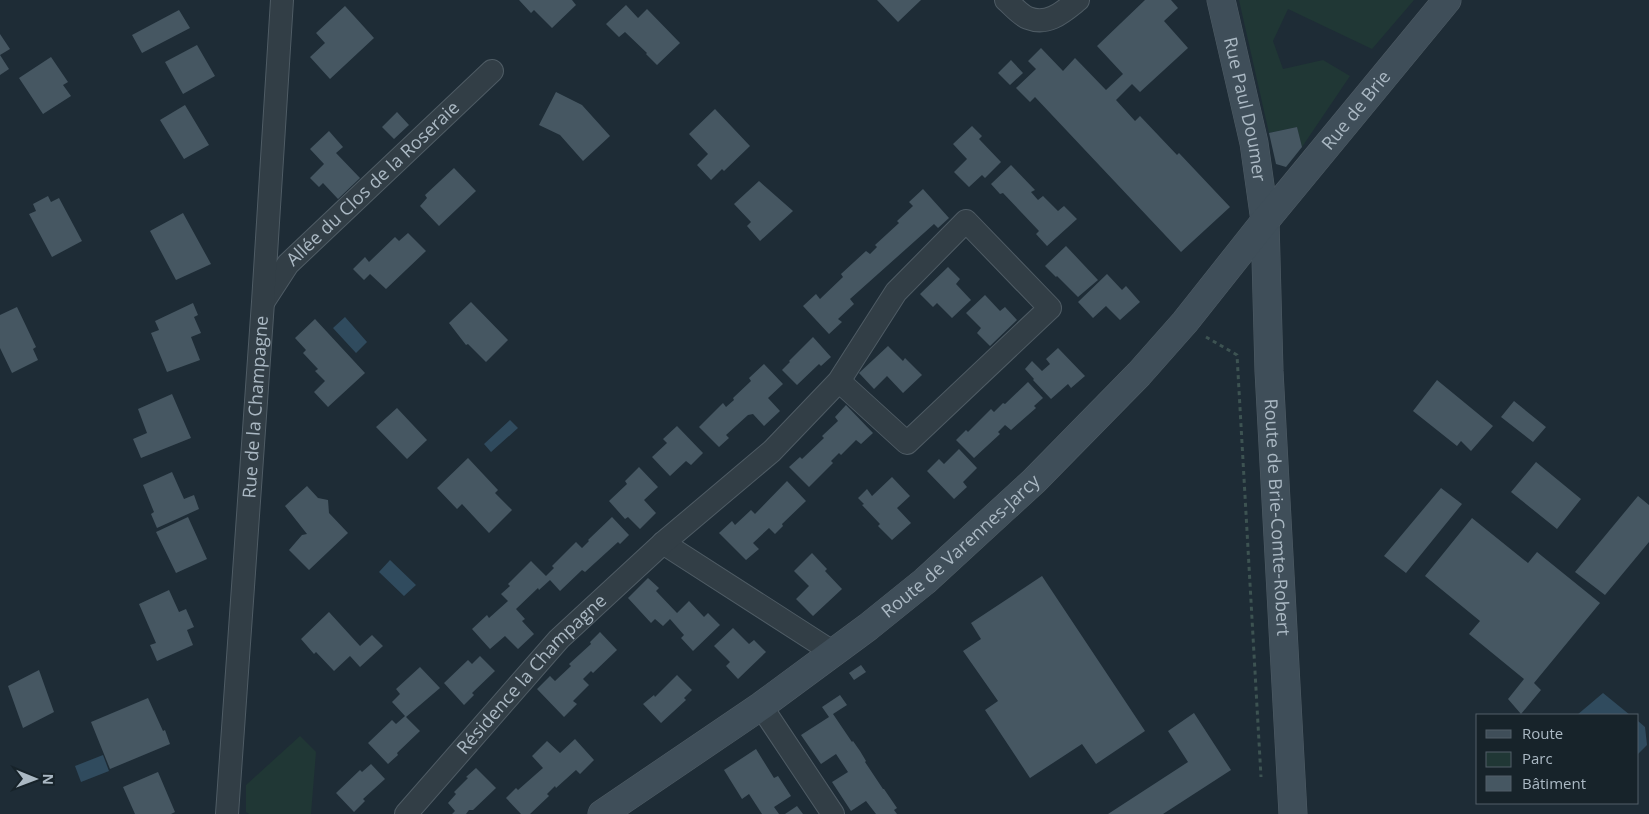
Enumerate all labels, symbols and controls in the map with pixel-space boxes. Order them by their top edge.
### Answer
street label: Rue Paul Doumer [1219,35,1272,184]
street label: Rue de Brie [1315,65,1395,154]
street label: Allée du Clos de la Roseraie [281,95,464,271]
street label: Rue de la Champagne [236,315,273,499]
street label: Route de Brie-Comte-Robert [1260,398,1296,636]
street label: Route de Varennes-Jarcy [876,468,1045,623]
street label: Résidence la Champagne [451,588,611,759]
legend [1476,714,1639,804]
text: Route [1522,723,1563,743]
text: Parc [1522,748,1553,768]
north arrow [10,754,60,804]
text: N [39,773,58,785]
text: Bâtiment [1522,773,1586,793]

